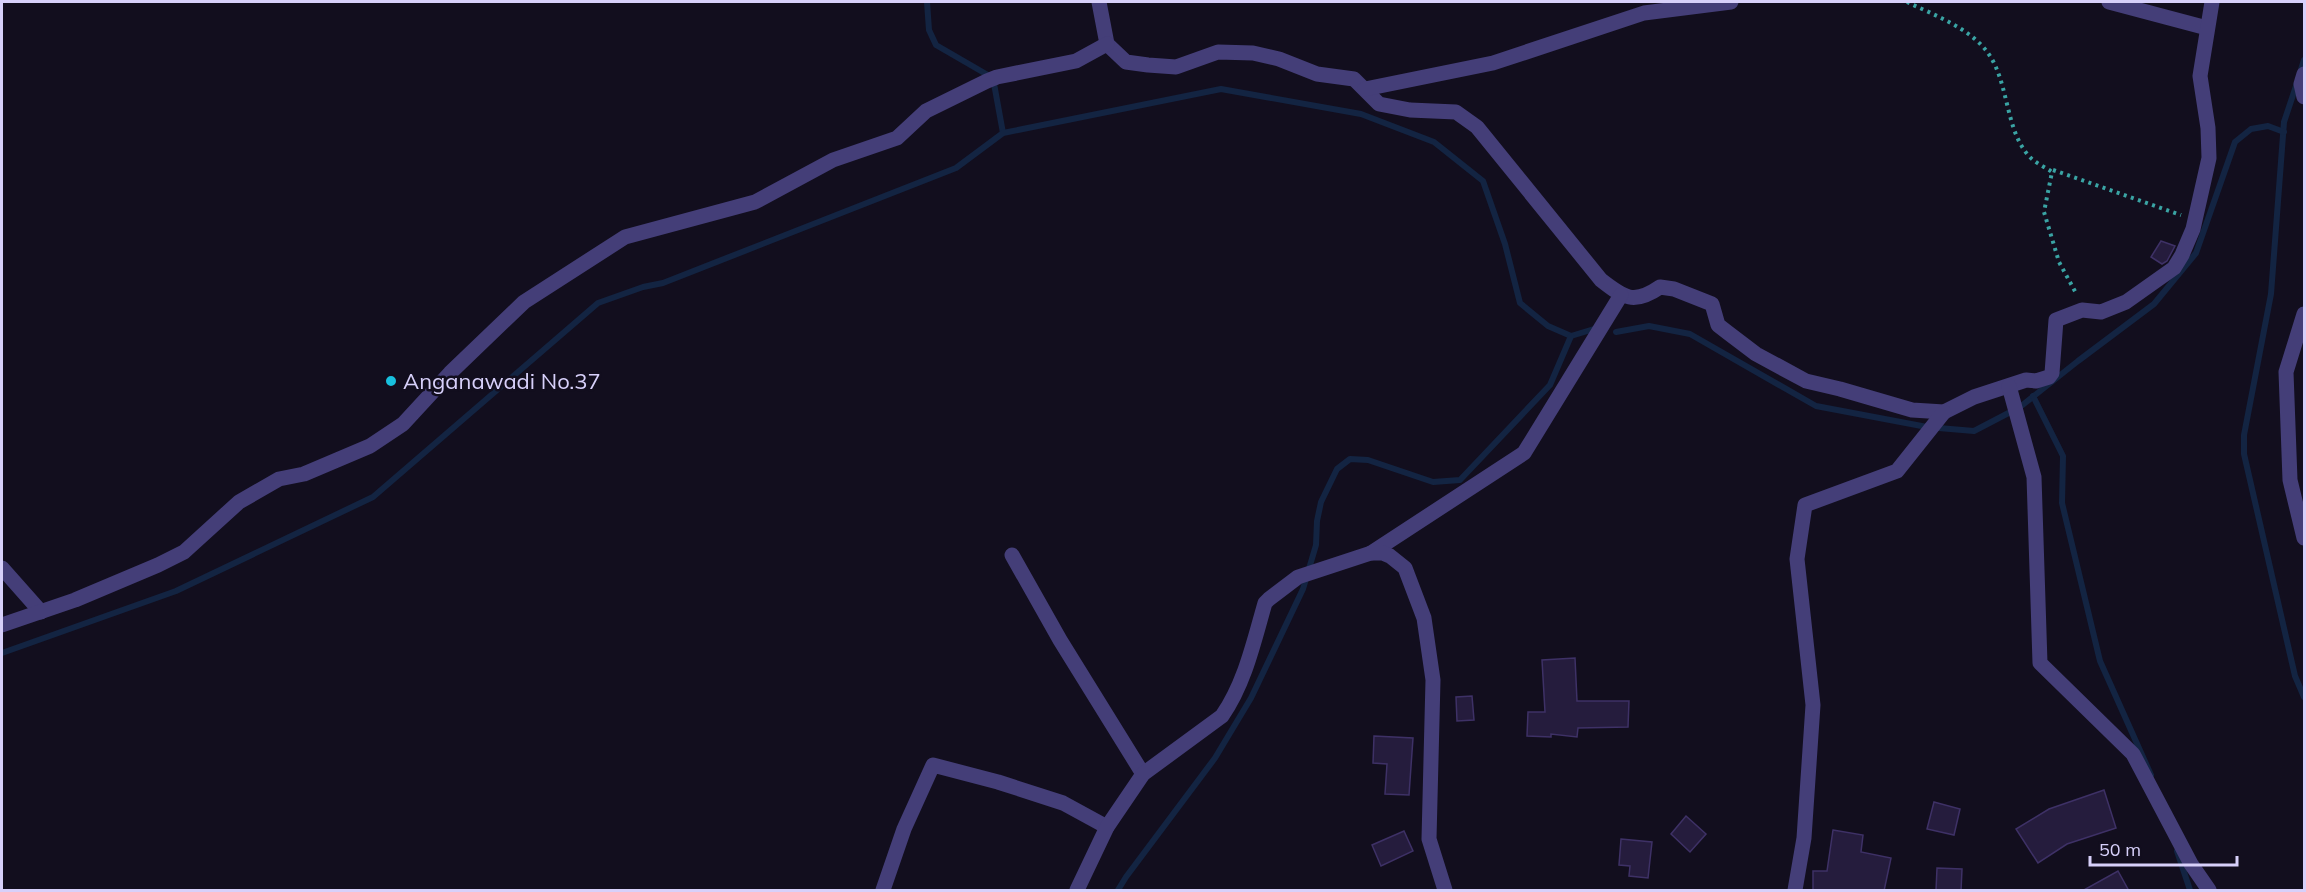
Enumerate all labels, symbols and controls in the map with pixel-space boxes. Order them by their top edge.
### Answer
place label: Anganawadi No.37 [403,367,601,395]
marker: Anganawadi No.37 [384,374,398,388]
scale bar [2090,829,2237,867]
text: 50 m [2099,838,2141,861]

